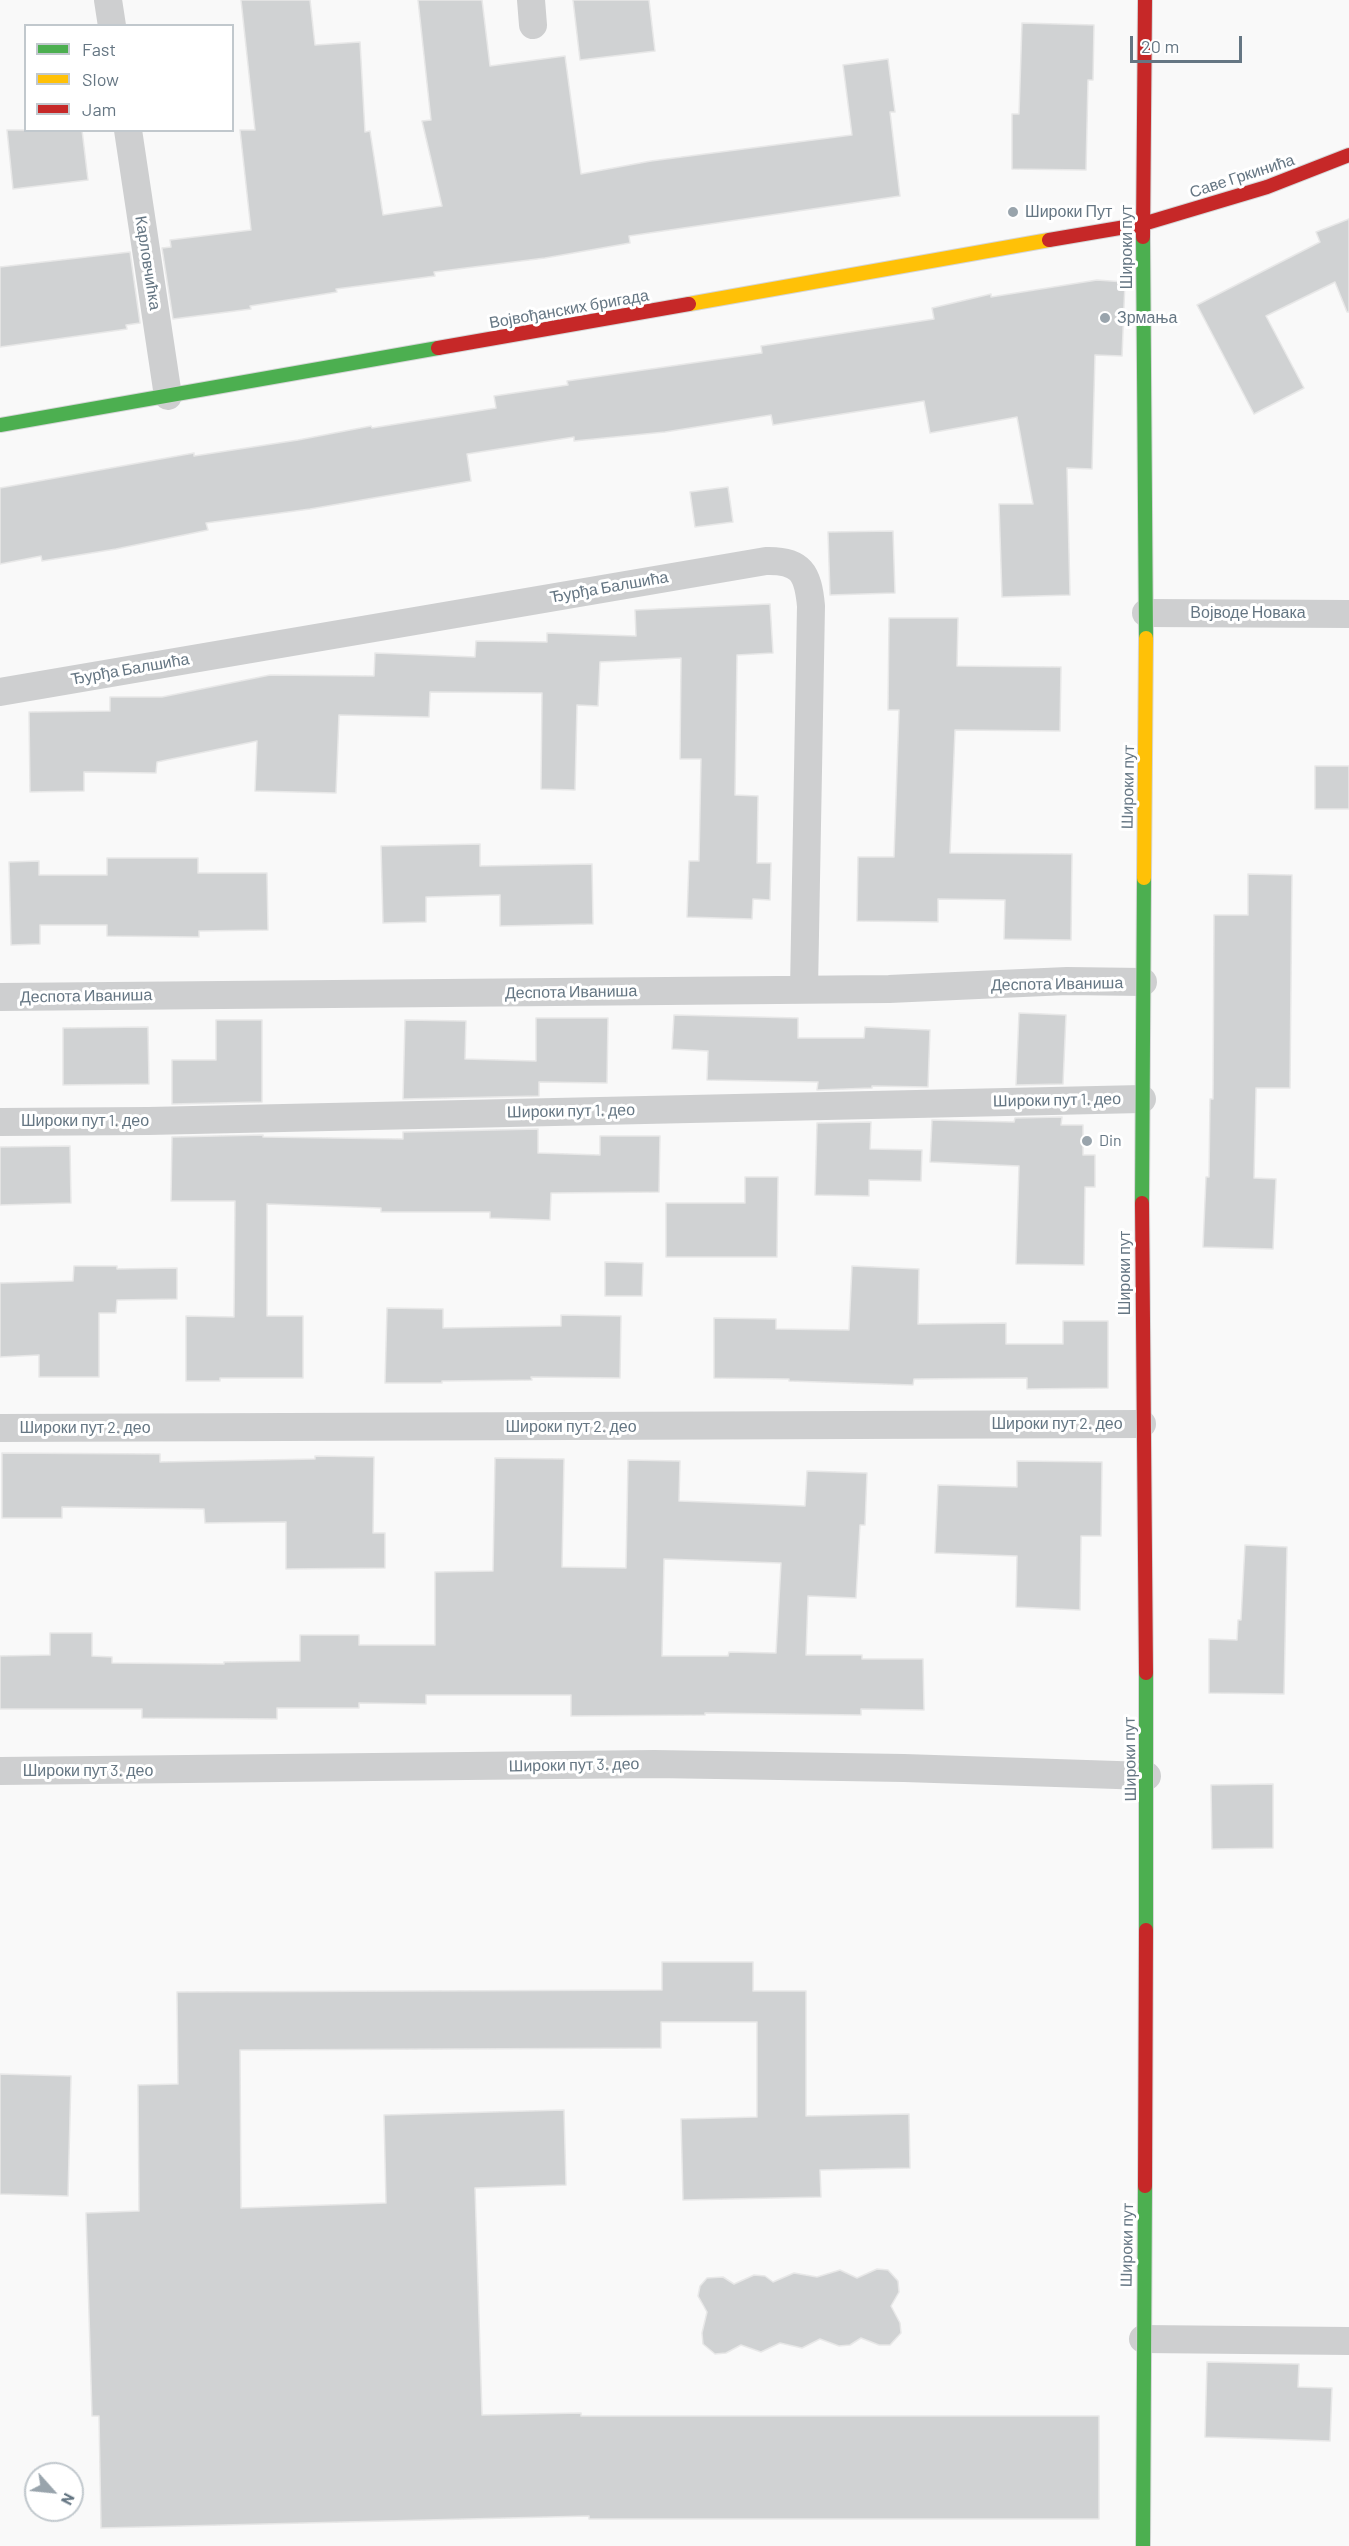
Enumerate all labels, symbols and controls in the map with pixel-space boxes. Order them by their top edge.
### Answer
legend [24,24,234,132]
scale bar [1133,24,1246,62]
text: 20 m [1141,35,1179,57]
text: Fast [82,38,116,60]
text: Slow [82,68,119,90]
text: Jam [82,98,116,120]
street label: Саве Гркинића [1187,150,1297,202]
place label: Широки Пут [1025,202,1112,222]
marker: Широки Пут [1006,205,1020,219]
street label: Широки пут [1117,205,1137,289]
street label: Карловчићка [131,214,165,312]
street label: Војвођанских бригада [488,286,650,332]
place label: Зрмања [1117,308,1177,328]
marker: Зрмања [1098,311,1112,325]
street label: Ђурђа Балшића [548,567,670,607]
street label: Војводе Новака [1190,603,1306,623]
street label: Ђурђа Балшића [69,649,191,689]
street label: Широки пут [1118,745,1138,829]
street label: Деспота Иваниша [991,973,1123,995]
street label: Деспота Иваниша [505,981,637,1003]
street label: Деспота Иваниша [20,985,152,1007]
street label: Широки пут 1. део [993,1089,1121,1111]
street label: Широки пут 1. део [507,1100,635,1122]
street label: Широки пут 1. део [21,1111,149,1131]
place label: Din [1099,1131,1122,1151]
marker: Din [1080,1134,1094,1148]
street label: Широки пут [1115,1231,1135,1315]
street label: Широки пут 2. део [991,1414,1123,1434]
street label: Широки пут 2. део [505,1417,637,1437]
street label: Широки пут 2. део [19,1418,151,1438]
street label: Широки пут [1120,1717,1140,1801]
street label: Широки пут 3. део [508,1754,640,1776]
street label: Широки пут 3. део [23,1761,153,1781]
street label: Широки пут [1117,2203,1137,2287]
north arrow [24,2462,84,2522]
text: N [58,2490,80,2509]

